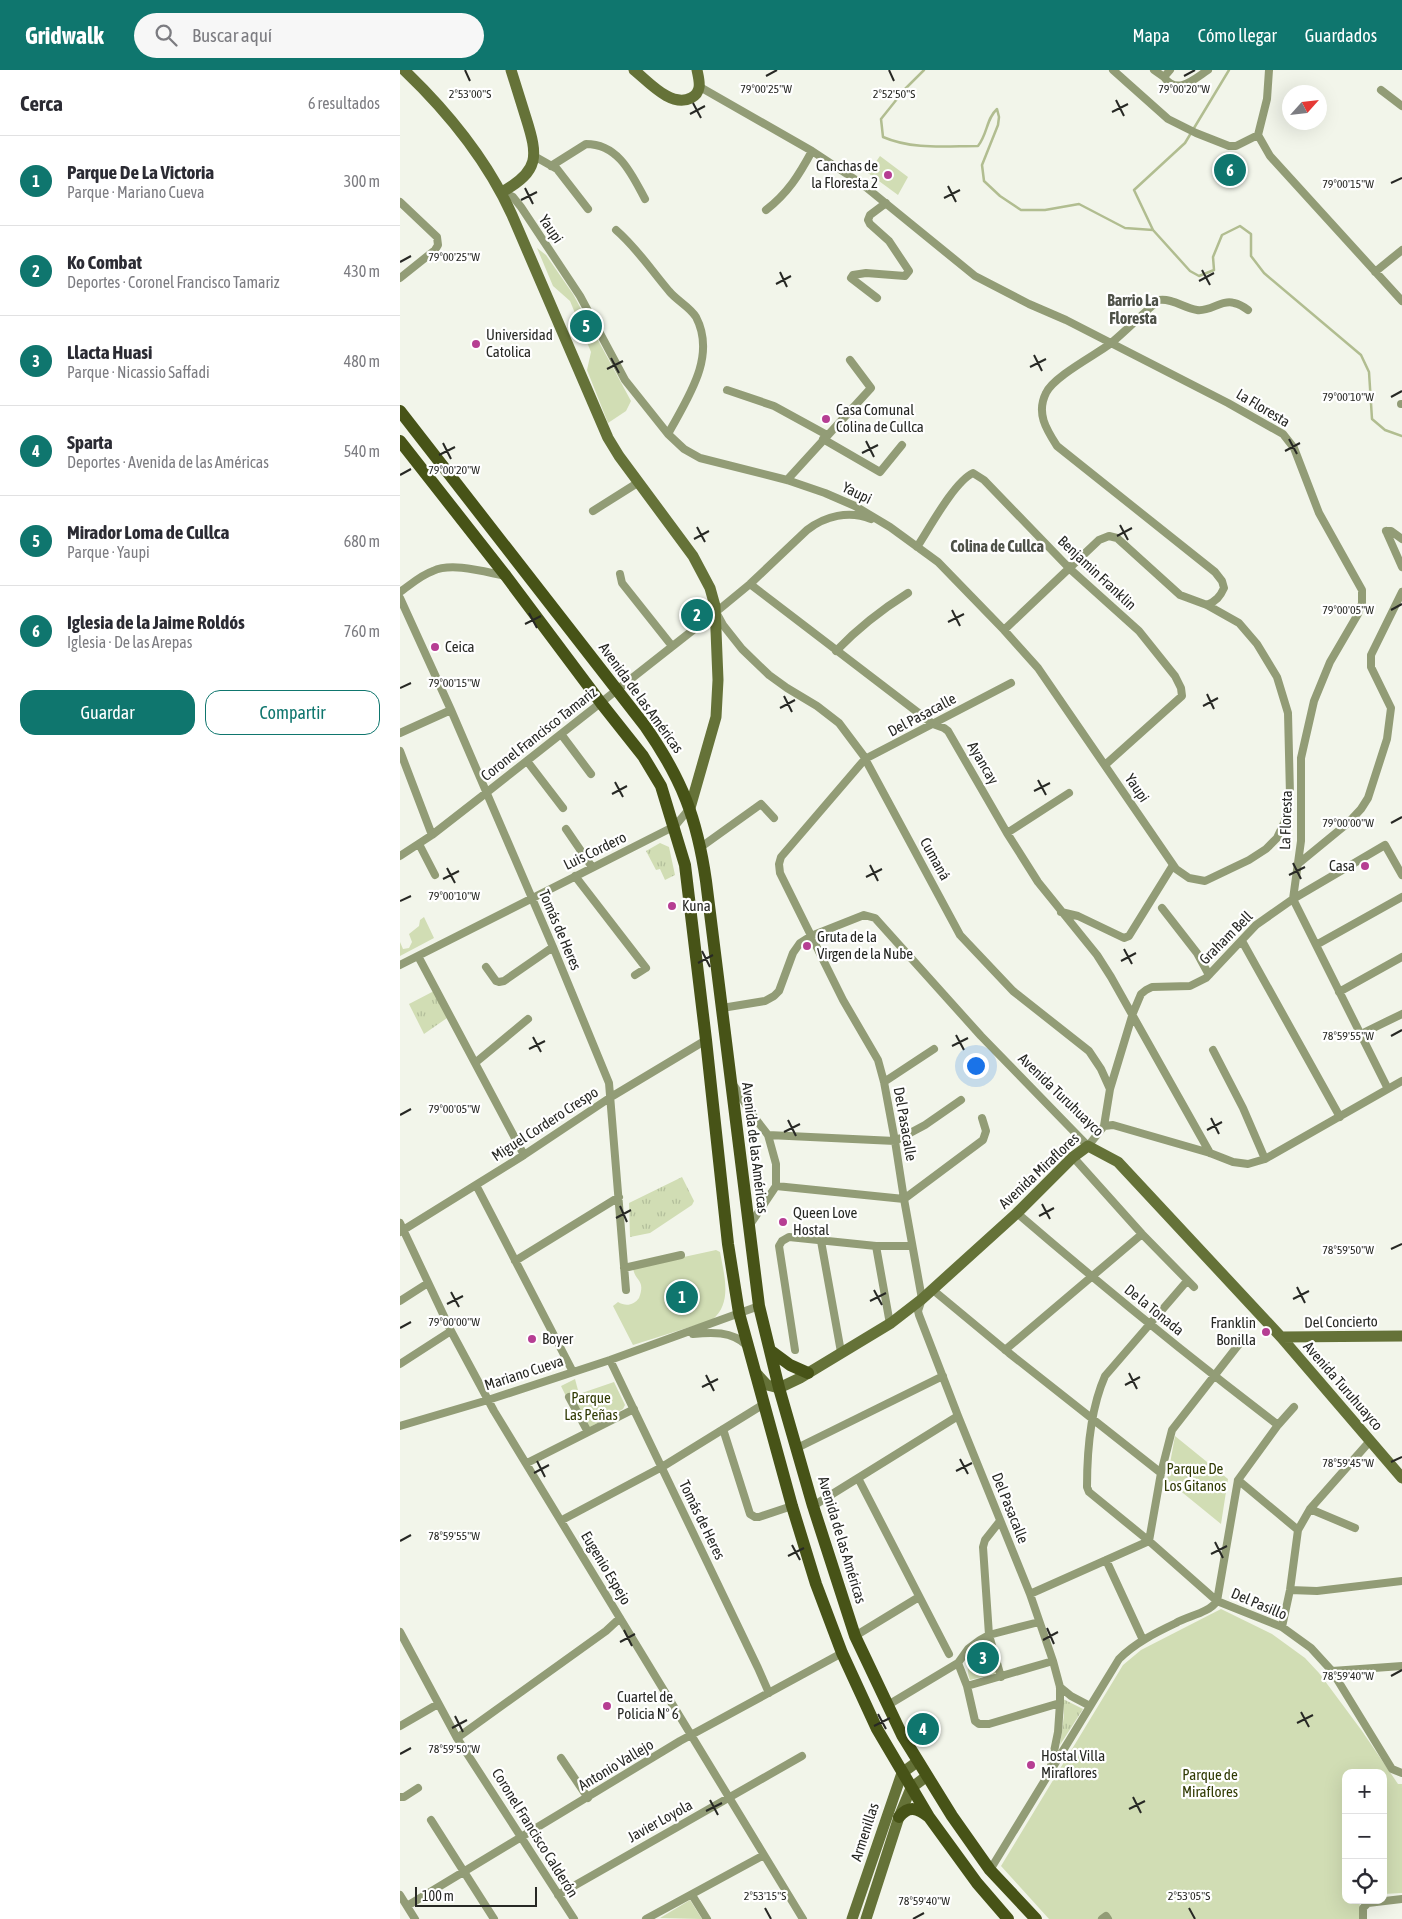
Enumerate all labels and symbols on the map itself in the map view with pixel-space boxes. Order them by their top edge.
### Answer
text: 79°00'25"W [740,82,792,96]
text: 79°00'20"W [1158,82,1210,96]
north arrow [1282,85,1327,130]
text: 2°53'00"S [449,87,491,101]
text: 2°52'50"S [873,87,915,101]
pin: 6 [1214,151,1246,189]
place label: Canchas de la Floresta 2 [811,157,878,191]
marker: Canchas de la Floresta 2 [882,169,894,181]
text: 79°00'15"W [1322,177,1374,191]
street label: Yaupi [536,211,567,246]
text: 79°00'25"W [428,250,480,264]
district label: Barrio La Floresta [1107,291,1159,327]
pin: 5 [570,307,602,345]
place label: Universidad Catolica [486,326,553,360]
marker: Universidad Catolica [470,338,482,350]
street label: La Floresta [1233,385,1293,430]
text: 79°00'10"W [1322,390,1374,404]
place label: Casa Comunal Colina de Cullca [836,401,924,435]
marker: Casa Comunal Colina de Cullca [820,413,832,425]
text: 79°00'20"W [428,463,480,477]
street label: Yaupi [840,478,875,507]
street label: Benjamin Franklin [1055,532,1140,613]
district label: Colina de Cullca [950,537,1044,555]
pin: 2 [681,596,713,634]
text: 79°00'05"W [1322,603,1374,617]
place label: Ceica [445,638,475,655]
street label: Avenida de las Américas [596,639,687,756]
marker: Ceica [429,641,441,653]
text: 79°00'15"W [428,676,480,690]
street label: Coronel Francisco Tamariz [477,683,600,784]
street label: Del Pasacalle [885,689,959,740]
street label: Ayancay [964,738,1002,787]
street label: Yaupi [1122,770,1153,805]
street label: La Floresta [1276,790,1295,850]
text: 79°00'00"W [1322,816,1374,830]
street label: Luis Cordero [561,828,629,873]
street label: Cumaná [917,835,954,883]
place label: Casa [1329,857,1355,874]
marker: Casa [1359,860,1371,872]
street label: Tomás de Heres [536,887,585,973]
text: 79°00'10"W [428,889,480,903]
place label: Kuna [682,897,711,914]
marker: Kuna [666,900,678,912]
street label: Graham Bell [1196,908,1256,968]
place label: Gruta de la Virgen de la Nube [817,928,913,962]
marker: Gruta de la Virgen de la Nube [801,940,813,952]
text: 78°59'55"W [1322,1029,1374,1043]
street label: Avenida Turuhuayco [1015,1050,1108,1140]
your location [963,1053,989,1079]
street label: Avenida de las Américas [739,1081,772,1214]
street label: Miguel Cordero Crespo [488,1083,601,1164]
street label: Del Pasacalle [891,1086,920,1162]
text: 79°00'05"W [428,1102,480,1116]
street label: Avenida Miraflores [995,1129,1082,1212]
place label: Queen Love Hostal [793,1204,858,1238]
marker: Queen Love Hostal [777,1216,789,1228]
text: 78°59'50"W [1322,1243,1374,1257]
pin: 1 [666,1278,698,1316]
street label: De la Tonada [1121,1281,1187,1339]
street label: Del Concierto [1304,1312,1378,1331]
place label: Franklin Bonilla [1211,1314,1256,1348]
text: 79°00'00"W [428,1315,480,1329]
marker: Franklin Bonilla [1260,1326,1272,1338]
place label: Boyer [542,1330,574,1347]
marker: Boyer [526,1333,538,1345]
street label: Avenida Turuhuayco [1300,1338,1387,1433]
street label: Mariano Cueva [482,1352,565,1393]
park label: Parque Las Peñas [564,1389,618,1423]
text: 78°59'45"W [1322,1456,1374,1470]
park label: Parque De Los Gitanos [1164,1460,1226,1494]
street label: Del Pasacalle [989,1470,1032,1546]
street label: Avenida de las Américas [815,1474,870,1605]
street label: Tomás de Heres [676,1477,729,1562]
street label: Eugenio Espejo [578,1528,635,1607]
text: 78°59'55"W [428,1529,480,1543]
street label: Del Pasillo [1229,1584,1290,1623]
pin: 3 [967,1639,999,1677]
text: 78°59'40"W [1322,1669,1374,1683]
place label: Cuartel de Policia N° 6 [617,1688,679,1722]
marker: Cuartel de Policia N° 6 [601,1700,613,1712]
pin: 4 [907,1710,939,1748]
street label: Antonio Vallejo [575,1735,656,1794]
text: 78°59'50"W [428,1742,480,1756]
place label: Hostal Villa Miraflores [1041,1747,1105,1781]
marker: Hostal Villa Miraflores [1025,1759,1037,1771]
street label: Coronel Francisco Calderón [489,1765,582,1900]
park label: Parque de Miraflores [1182,1766,1238,1800]
street label: Javier Loyola [624,1796,695,1845]
street label: Armenillas [847,1801,882,1863]
scale bar [415,1884,538,1907]
text: 2°53'15"S [744,1889,786,1903]
text: 2°53'05"S [1168,1889,1210,1903]
text: 78°59'40"W [898,1894,950,1908]

